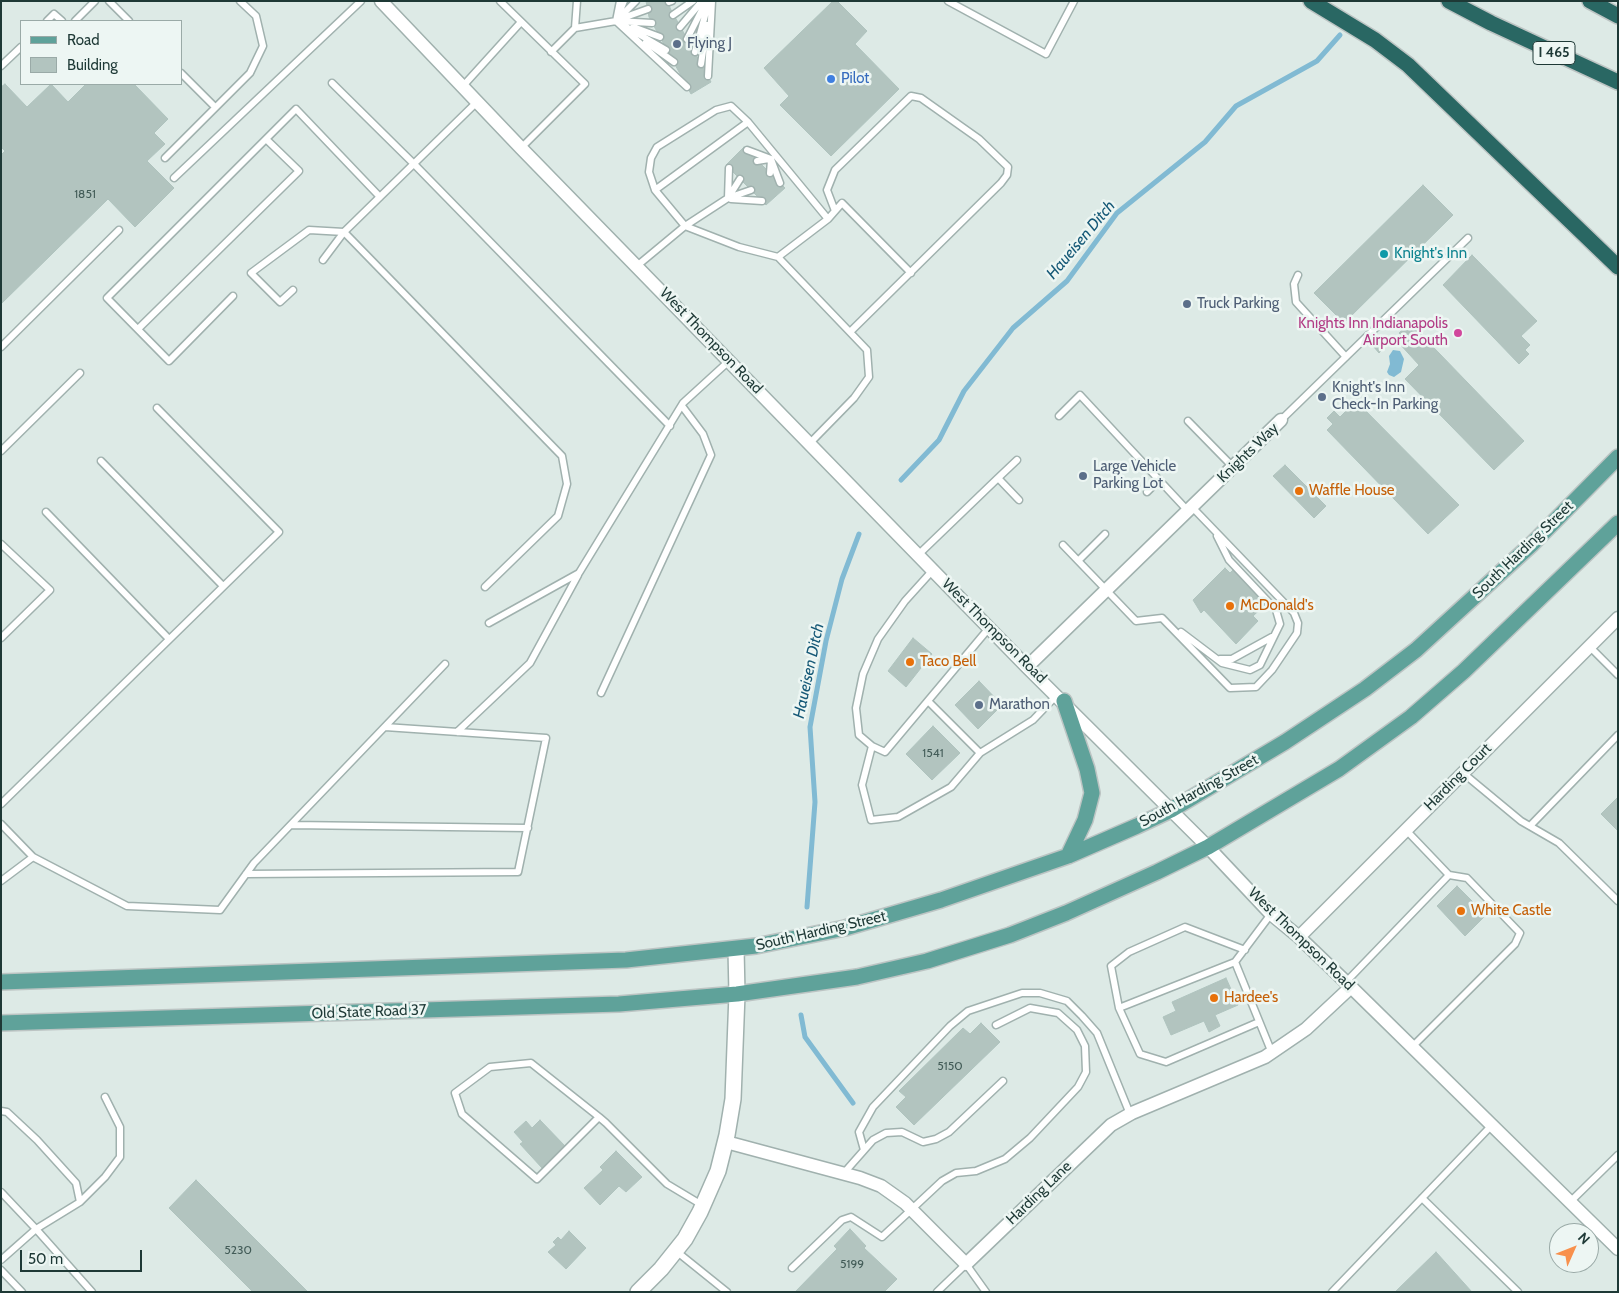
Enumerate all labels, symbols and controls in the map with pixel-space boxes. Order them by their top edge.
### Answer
legend [20,20,182,85]
text: Road [67,31,100,49]
place label: Flying J [687,35,732,53]
marker: Flying J [671,38,683,50]
road number: I 465 [1533,42,1575,64]
text: Building [67,56,118,74]
place label: Pilot [841,70,869,88]
marker: Pilot [825,73,837,85]
house number: 1851 [74,187,96,201]
water label: Haueisen Ditch [1043,197,1119,283]
place label: Knight's Inn [1394,245,1467,263]
marker: Knight's Inn [1378,248,1390,260]
street label: West Thompson Road [656,284,766,398]
place label: Truck Parking [1197,295,1279,313]
marker: Truck Parking [1181,298,1193,310]
place label: Knights Inn Indianapolis Airport South [1298,315,1448,350]
marker: Knights Inn Indianapolis Airport South [1452,327,1464,339]
place label: Knight's Inn Check-In Parking [1332,379,1438,414]
marker: Knight's Inn Check-In Parking [1316,391,1328,403]
street label: Knights Way [1214,419,1282,487]
place label: Large Vehicle Parking Lot [1093,458,1176,493]
marker: Large Vehicle Parking Lot [1077,470,1089,482]
place label: Waffle House [1309,482,1395,500]
marker: Waffle House [1293,485,1305,497]
street label: South Harding Street [1469,497,1577,603]
street label: West Thompson Road [938,575,1050,687]
place label: McDonald's [1240,597,1314,615]
marker: McDonald's [1224,600,1236,612]
water label: Haueisen Ditch [790,622,828,720]
place label: Taco Bell [920,653,976,671]
marker: Taco Bell [904,656,916,668]
place label: Marathon [989,696,1050,714]
marker: Marathon [973,699,985,711]
street label: Harding Court [1421,740,1495,814]
house number: 1541 [922,746,944,760]
street label: South Harding Street [1137,751,1261,831]
street label: West Thompson Road [1244,884,1358,994]
place label: White Castle [1471,902,1551,920]
marker: White Castle [1455,905,1467,917]
street label: South Harding Street [754,907,888,955]
place label: Hardee's [1224,989,1278,1007]
marker: Hardee's [1208,992,1220,1004]
street label: Old State Road 37 [311,1001,427,1023]
house number: 5150 [937,1059,963,1073]
street label: Harding Lane [1003,1157,1075,1229]
north arrow [1549,1223,1599,1273]
text: N [1574,1228,1594,1248]
scale bar [22,1240,145,1272]
house number: 5230 [224,1243,252,1257]
text: 50 m [28,1250,63,1268]
house number: 5199 [840,1257,864,1271]

